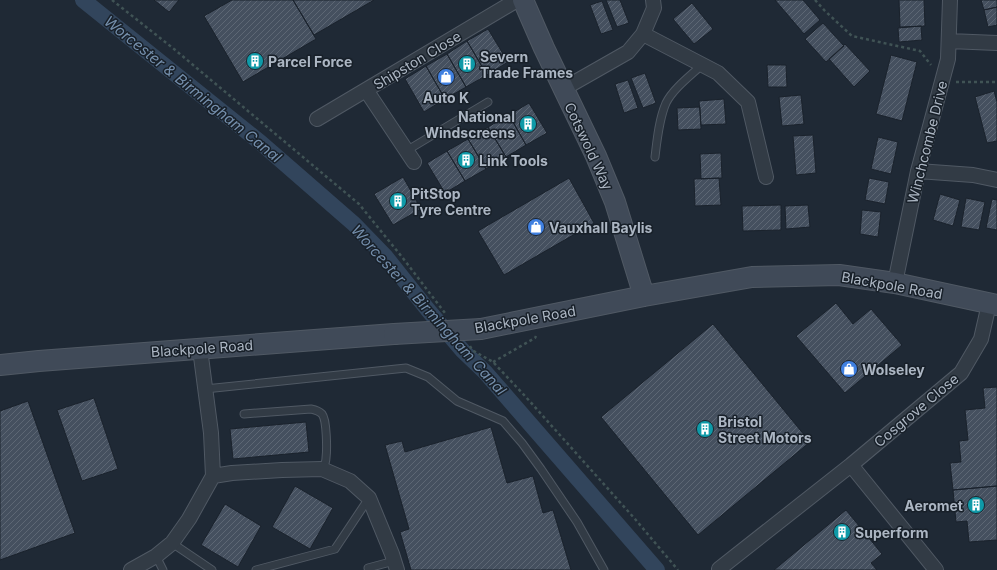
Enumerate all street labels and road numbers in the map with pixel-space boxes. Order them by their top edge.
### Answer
street label: Shipston Close [370,27,464,93]
street label: Winchcombe Drive [904,79,950,205]
street label: Cotswold Way [561,100,617,193]
street label: Blackpole Road [840,268,944,302]
street label: Blackpole Road [473,302,577,336]
street label: Blackpole Road [150,336,254,360]
street label: Cosgrove Close [870,370,962,450]

